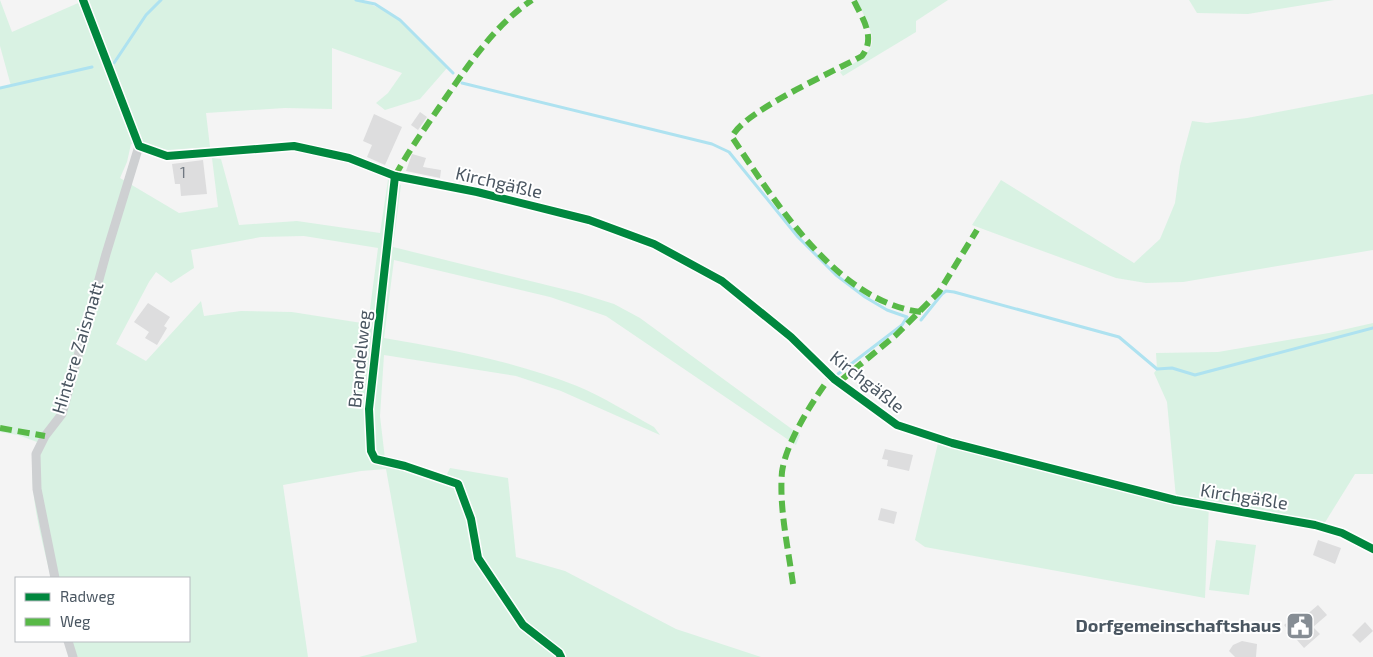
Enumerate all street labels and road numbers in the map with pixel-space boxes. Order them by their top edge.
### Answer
street label: Kirchgäßle [454,161,545,203]
street label: Hintere Zaismatt [46,279,108,417]
street label: Brandelweg [343,309,375,409]
street label: Kirchgäßle [826,345,909,417]
street label: Kirchgäßle [1199,478,1290,514]

